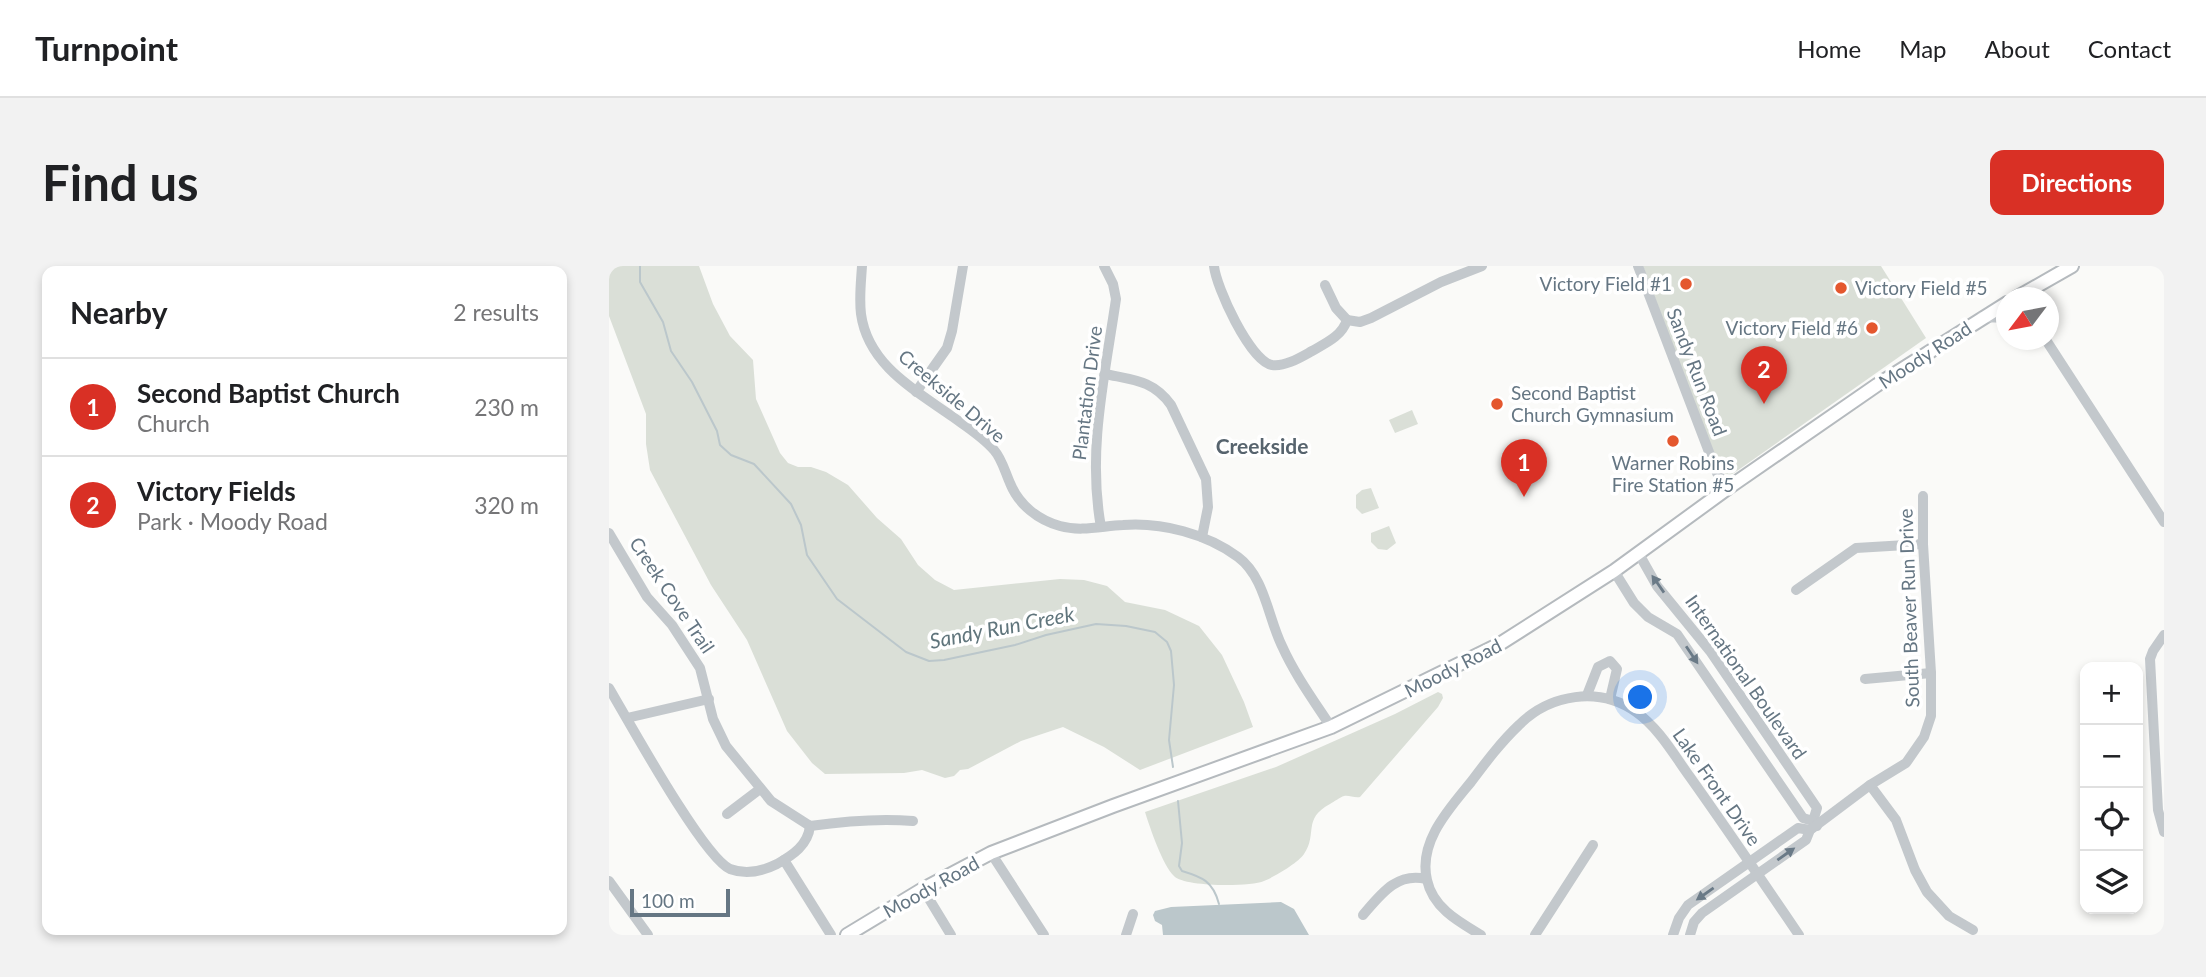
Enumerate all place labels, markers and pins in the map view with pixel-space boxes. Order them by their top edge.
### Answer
place label: Victory Field #1 [1540,272,1672,295]
marker: Victory Field #1 [1678,276,1694,292]
place label: Victory Field #5 [1855,276,1987,299]
marker: Victory Field #5 [1833,280,1849,296]
place label: Victory Field #6 [1726,316,1858,339]
marker: Victory Field #6 [1864,320,1880,336]
pin: 2 [1741,346,1787,404]
place label: Second Baptist Church Gymnasium [1511,381,1674,426]
marker: Second Baptist Church Gymnasium [1489,396,1505,412]
marker: Warner Robins Fire Station #5 [1665,433,1681,449]
pin: 1 [1501,439,1547,497]
place label: Warner Robins Fire Station #5 [1611,451,1735,496]

